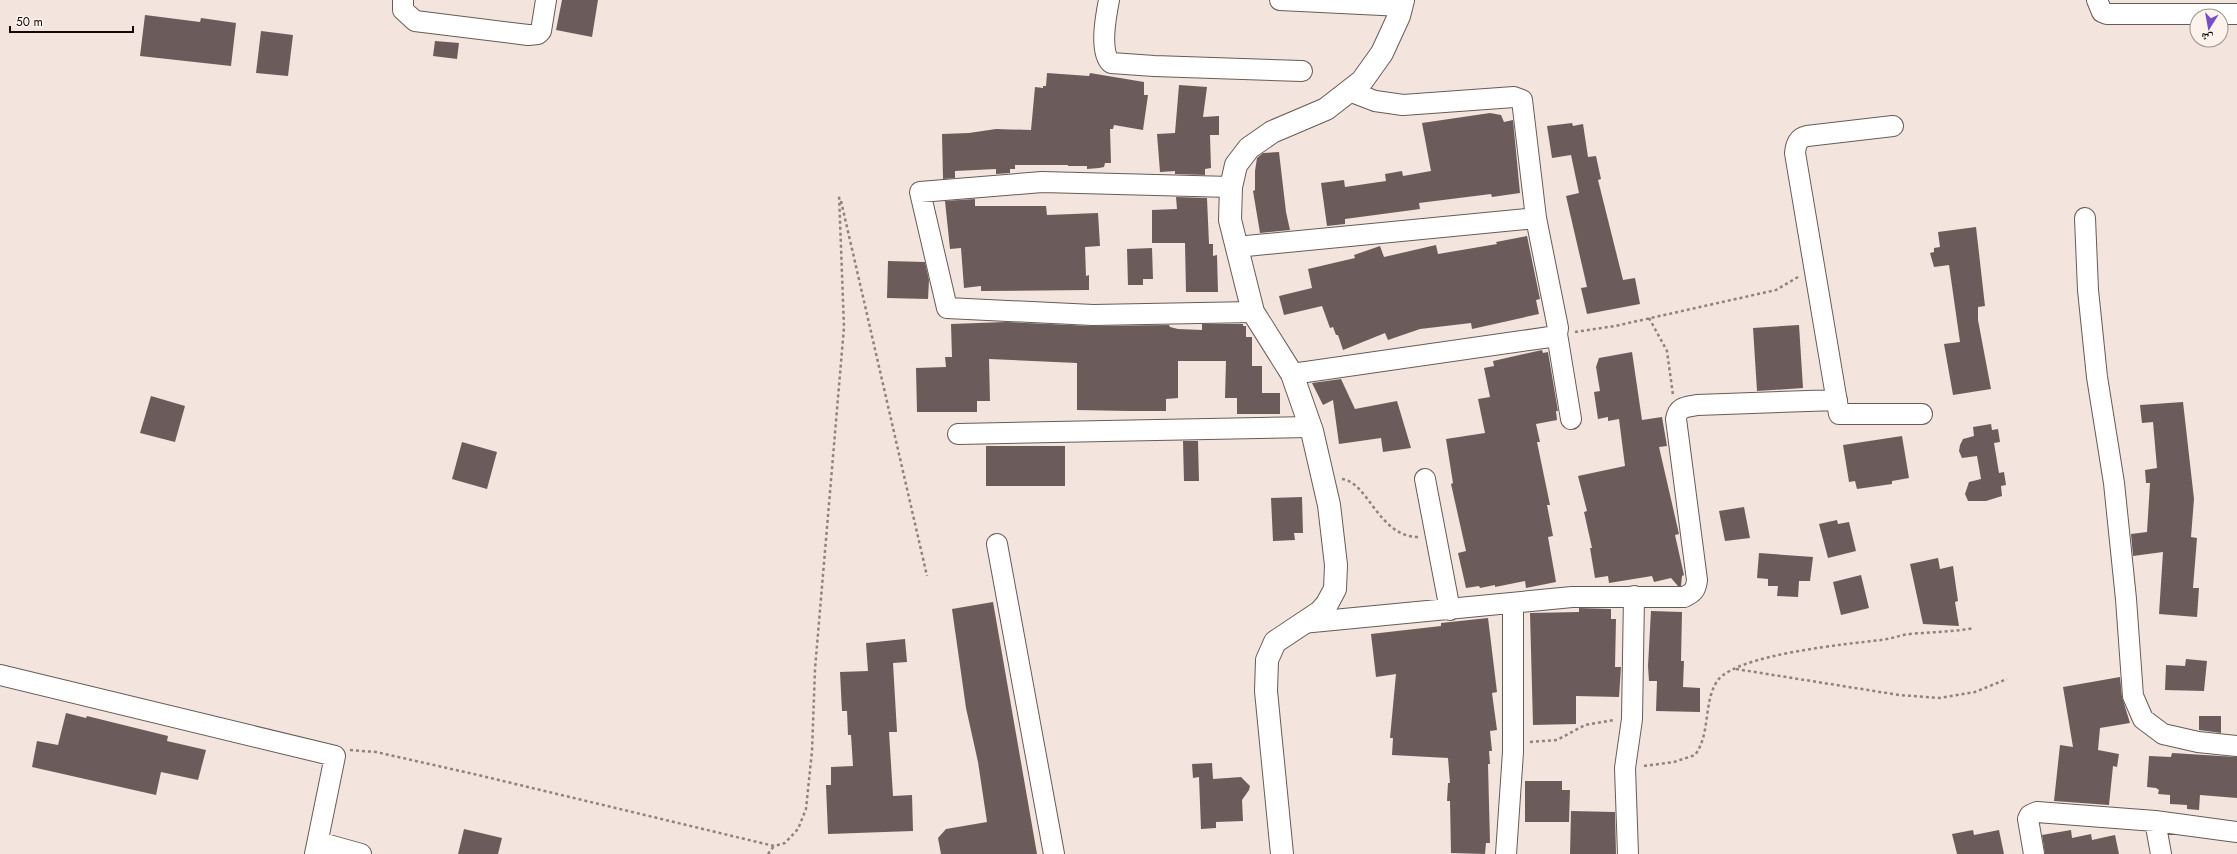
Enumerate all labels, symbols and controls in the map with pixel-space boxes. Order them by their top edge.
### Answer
scale bar [10,8,133,34]
north arrow [2189,8,2229,48]
text: 50 m [16,13,43,31]
text: ش [2200,29,2214,47]

